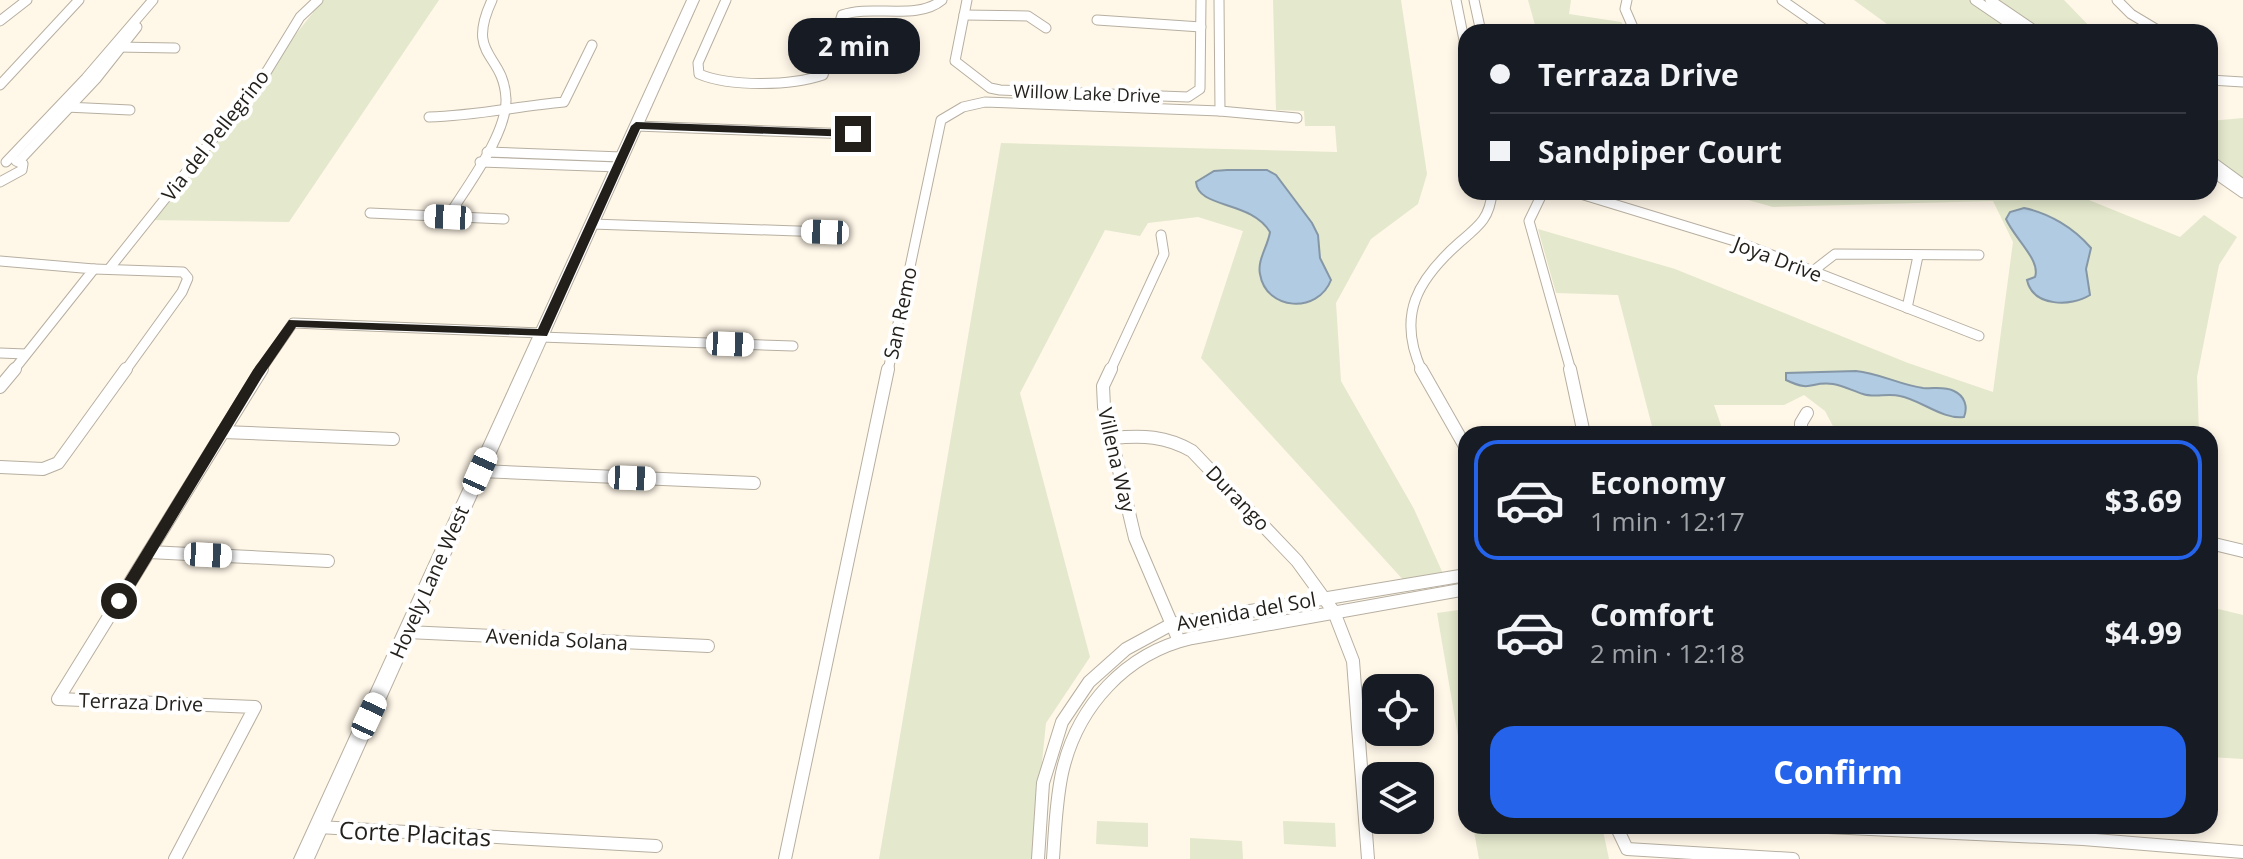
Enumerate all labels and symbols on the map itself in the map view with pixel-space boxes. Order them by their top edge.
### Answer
callout: 2 min [787,18,919,74]
street label: Via del Pellegrino [155,64,275,206]
street label: Willow Lake Drive [1013,78,1161,108]
route end [835,116,871,152]
car [423,204,473,230]
car [801,219,849,245]
street label: Joya Drive [1728,229,1826,288]
street label: San Remo [877,264,923,362]
car [706,331,754,357]
street label: Villena Way [1092,405,1142,516]
car [459,444,501,498]
street label: Durango [1200,459,1276,537]
car [608,465,656,491]
street label: Hovely Lane West [383,501,475,663]
car [183,542,233,568]
route start [101,583,137,619]
street label: Avenida del Sol [1174,585,1318,637]
street label: Avenida Solana [485,622,629,656]
street label: Terraza Drive [78,686,204,718]
car [348,689,390,743]
street label: Corte Placitas [338,813,492,853]

